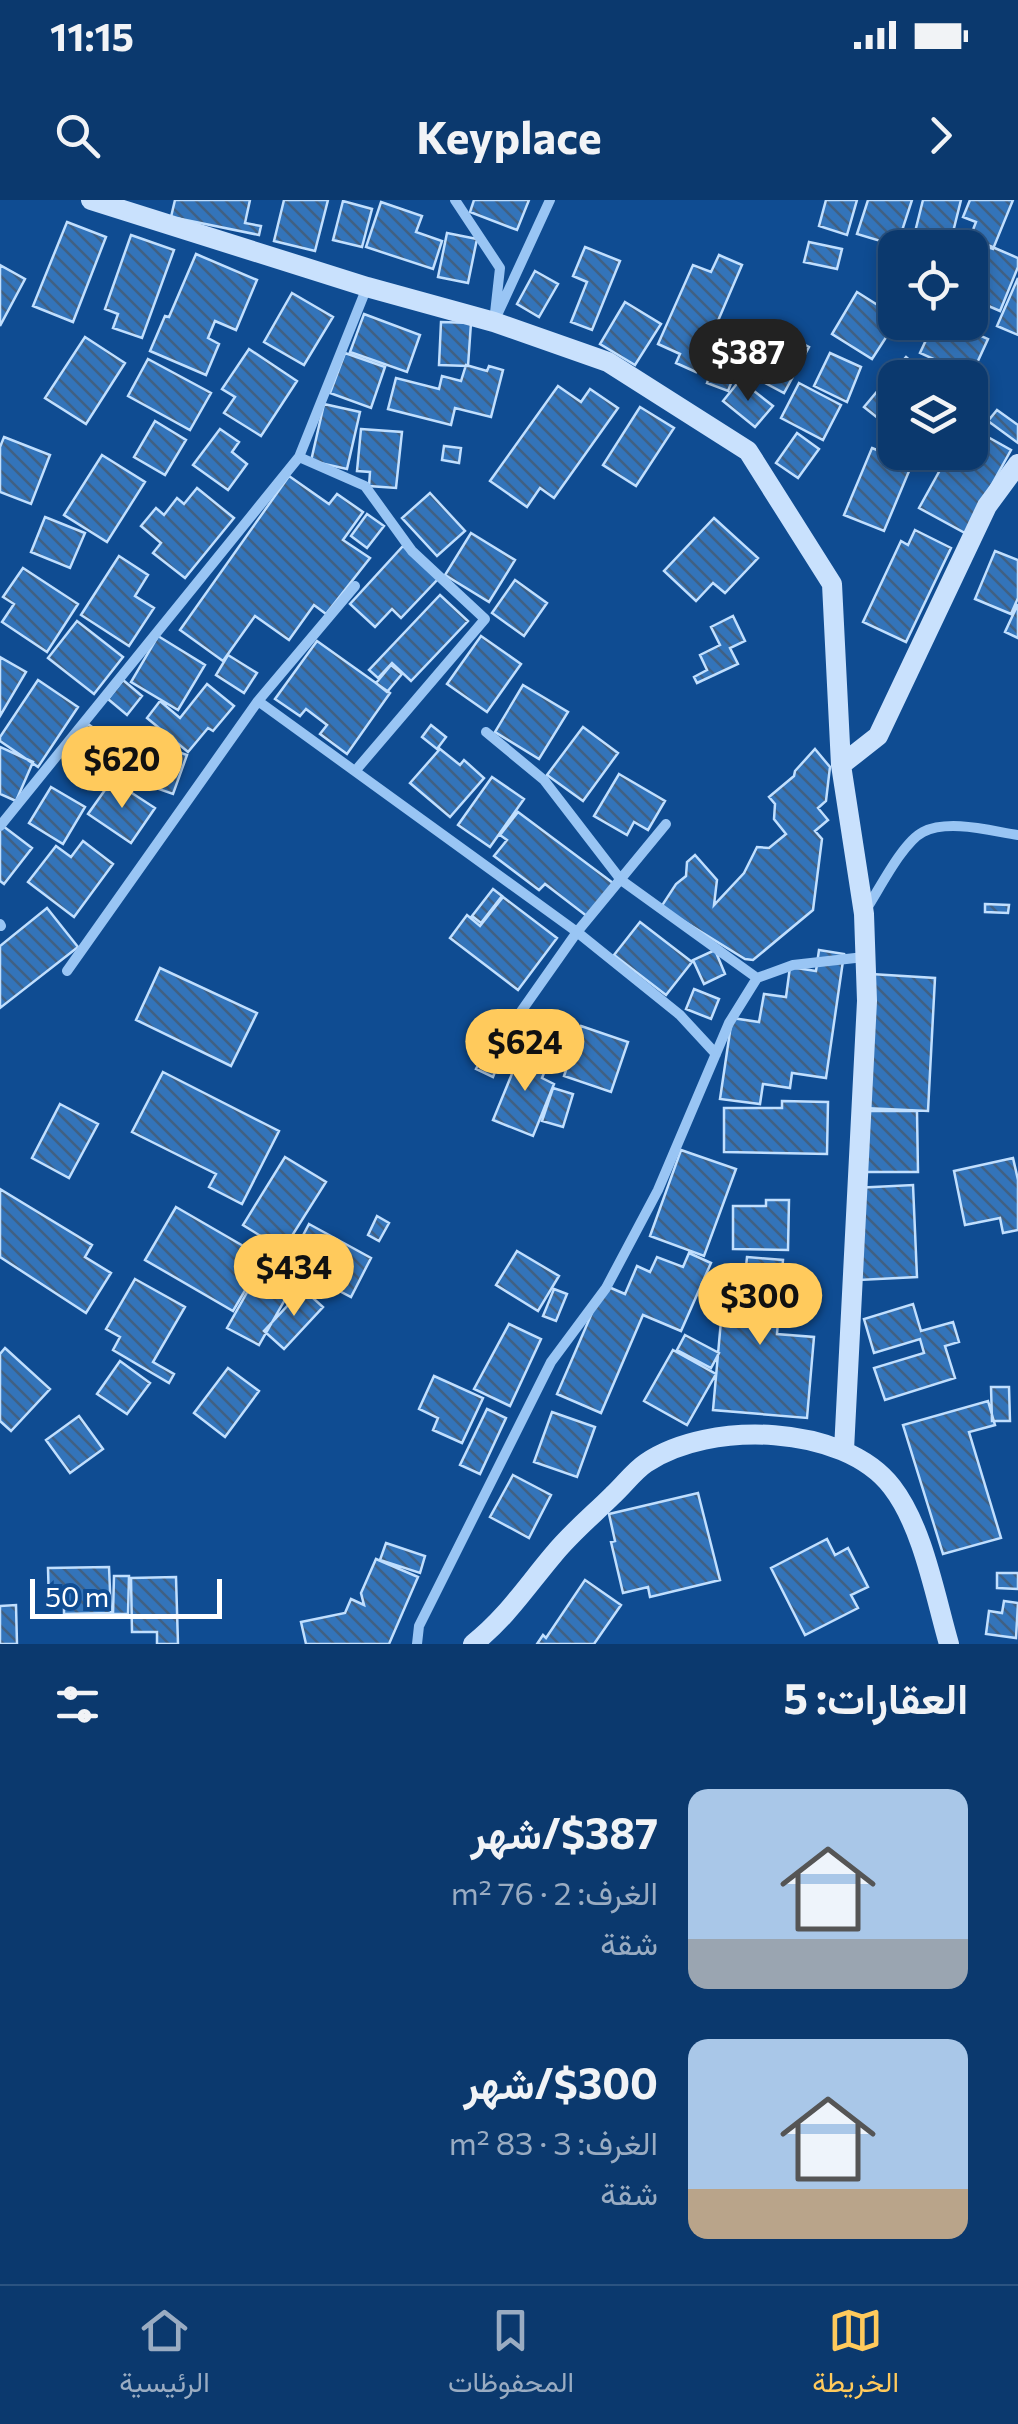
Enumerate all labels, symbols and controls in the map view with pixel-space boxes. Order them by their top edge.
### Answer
text: 11:15 [50,12,134,59]
icon: search [50,108,105,163]
text: Keyplace [416,108,602,163]
icon: forward [913,108,968,163]
map controls [878,230,988,470]
button: locate [878,230,988,340]
pin: $387 [689,319,807,404]
text: $387 [711,331,785,371]
button: layers [878,360,988,470]
pin: $620 [63,726,181,811]
text: $620 [83,738,161,778]
pin: $624 [466,1009,584,1094]
text: $624 [487,1021,563,1061]
pin: $434 [235,1234,353,1319]
text: $434 [256,1246,332,1286]
pin: $300 [701,1263,819,1348]
text: $300 [720,1275,800,1315]
scale bar [30,1574,222,1618]
text: 50 m [45,1579,109,1613]
text: العقارات: 5 [784,1671,968,1723]
icon: filters [50,1677,105,1732]
text: $387/شهر [471,1806,658,1858]
icon: home [768,1829,888,1949]
text: الغرف: 2 · 76 m² [451,1872,658,1912]
text: شقة [600,1922,658,1962]
text: $300/شهر [463,2056,658,2108]
icon: home [768,2079,888,2199]
text: الغرف: 3 · 83 m² [449,2122,658,2162]
text: شقة [600,2172,658,2212]
tab: الرئيسية [119,2303,210,2407]
tab: المحفوظات [448,2303,574,2407]
tab: الخريطة [812,2303,899,2407]

